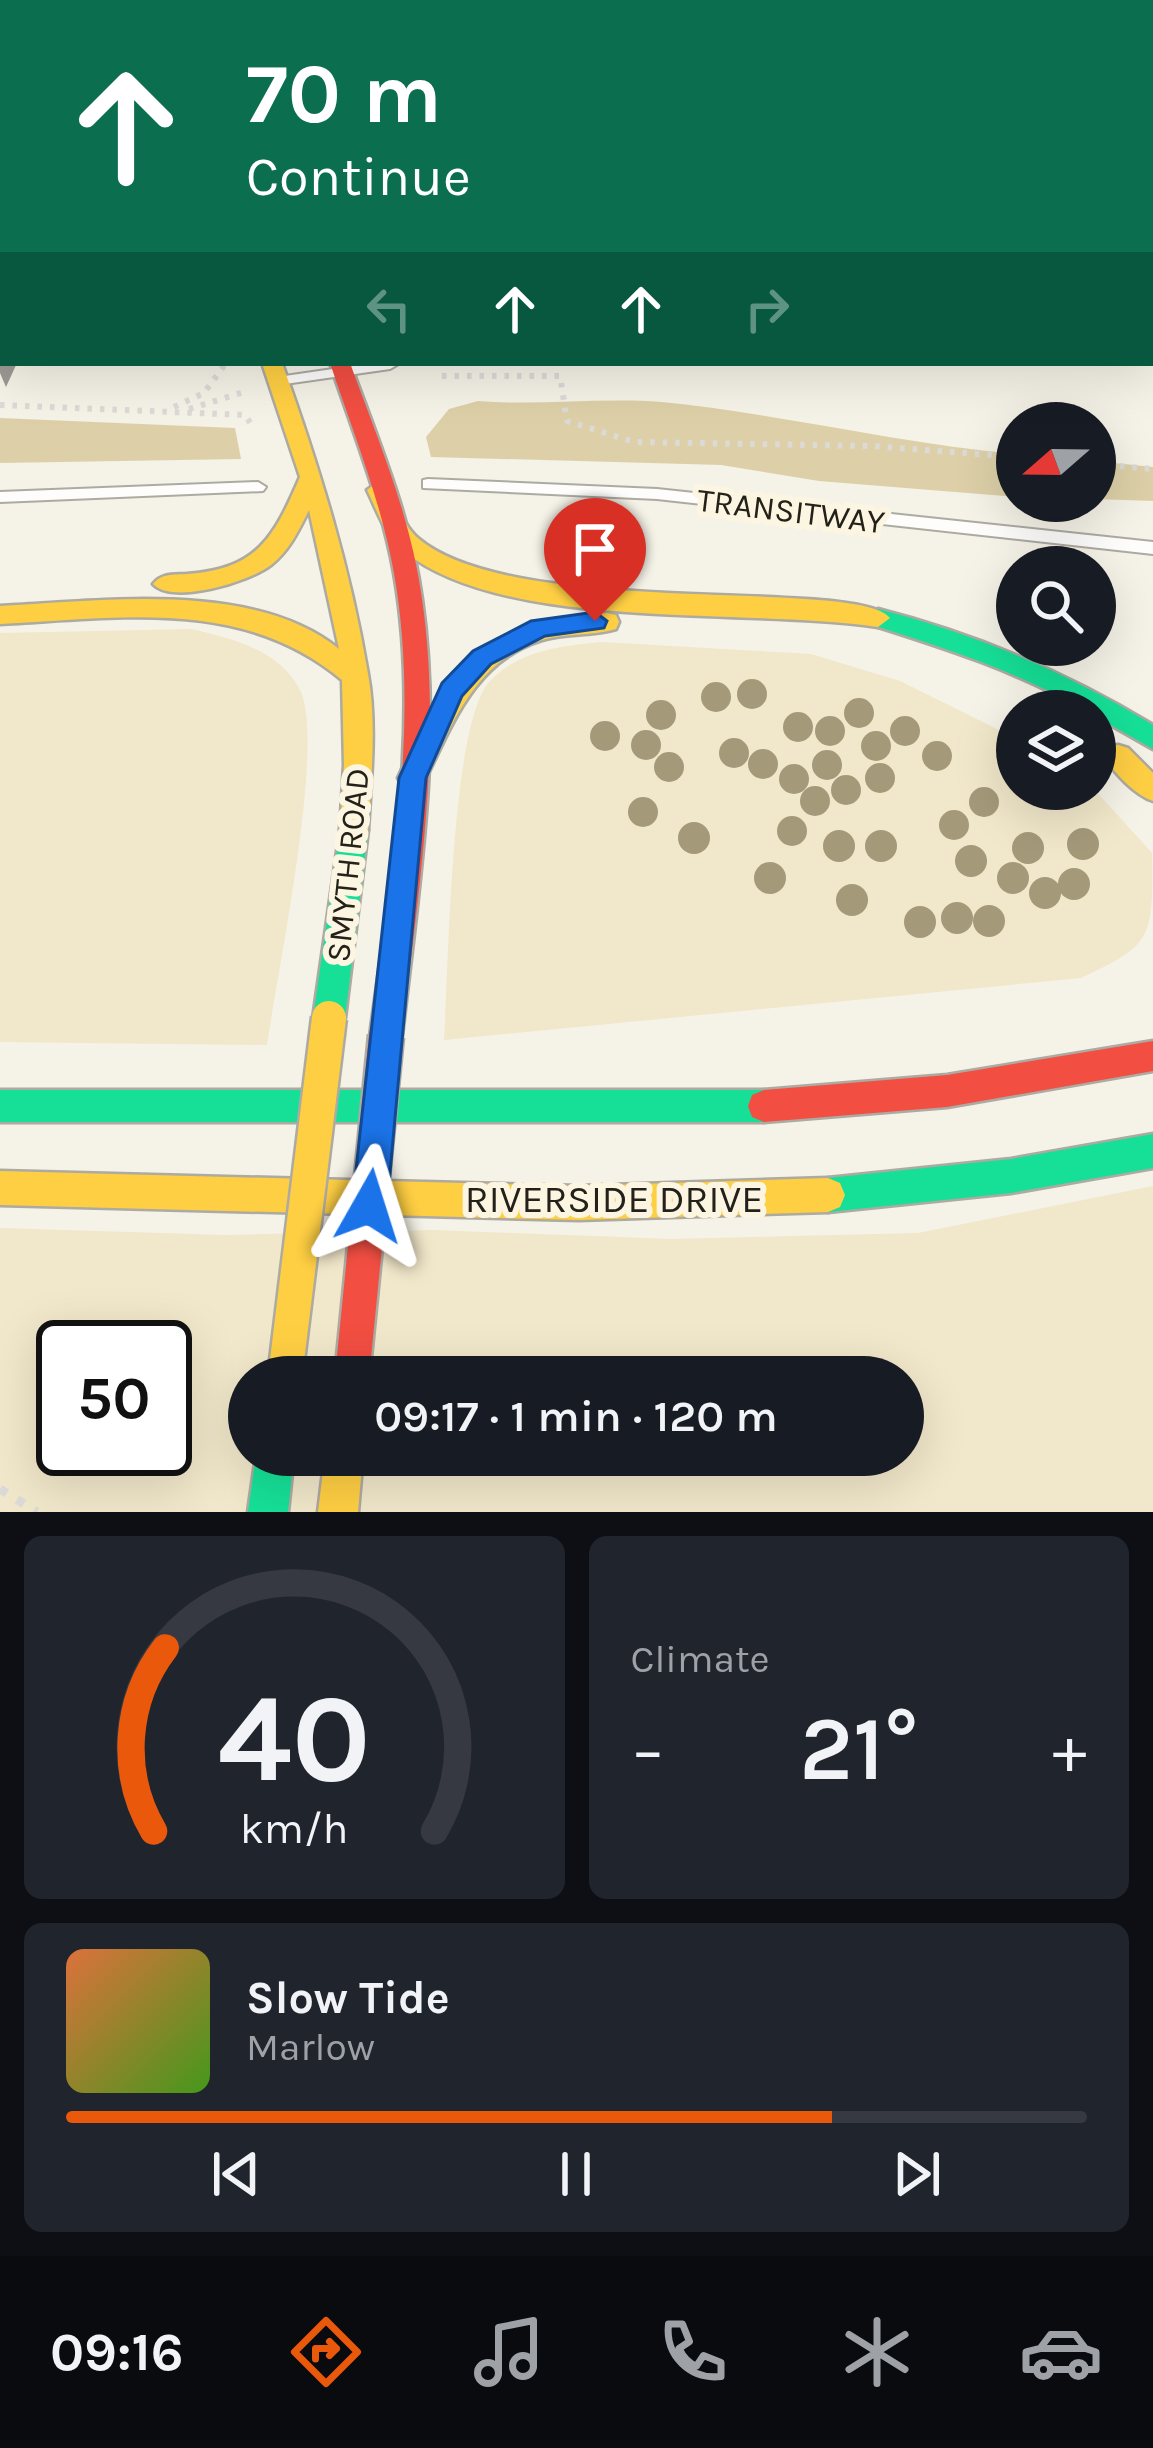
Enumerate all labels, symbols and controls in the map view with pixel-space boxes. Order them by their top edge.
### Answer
text: 70 m [246,45,442,143]
icon: ahead [48,48,204,204]
text: Continue [246,145,471,209]
icon: left [356,276,422,342]
icon: ahead [482,276,548,342]
icon: ahead [608,276,674,342]
icon: right [734,276,800,342]
north arrow [996,402,1116,522]
map controls [996,402,1116,810]
street label: TRANSITWAY [695,481,887,541]
pin [544,498,646,621]
icon: arrive [562,516,628,582]
button: search [996,546,1116,666]
button: layers [996,690,1116,810]
street label: SMYTH ROAD [319,766,377,964]
position arrow [306,1143,432,1269]
street label: RIVERSIDE DRIVE [465,1176,763,1222]
speed limit sign: 50 [36,1320,192,1476]
text: 09:17 · 1 min · 120 m [374,1390,778,1442]
text: Climate [631,1636,770,1682]
text: 40 [218,1666,371,1811]
text: 21° [799,1696,918,1802]
text: − [631,1711,665,1789]
text: + [1052,1711,1087,1789]
text: km/h [240,1803,349,1853]
text: Slow Tide [246,1972,450,2024]
text: Marlow [246,2024,375,2070]
icon: previous [203,2141,269,2207]
icon: pause [543,2141,609,2207]
icon: next [884,2141,950,2207]
icon: directions [284,2310,368,2394]
icon: music [467,2310,551,2394]
icon: phone [651,2310,735,2394]
icon: climate [835,2310,919,2394]
icon: car [1019,2310,1103,2394]
text: 09:16 [50,2320,184,2384]

